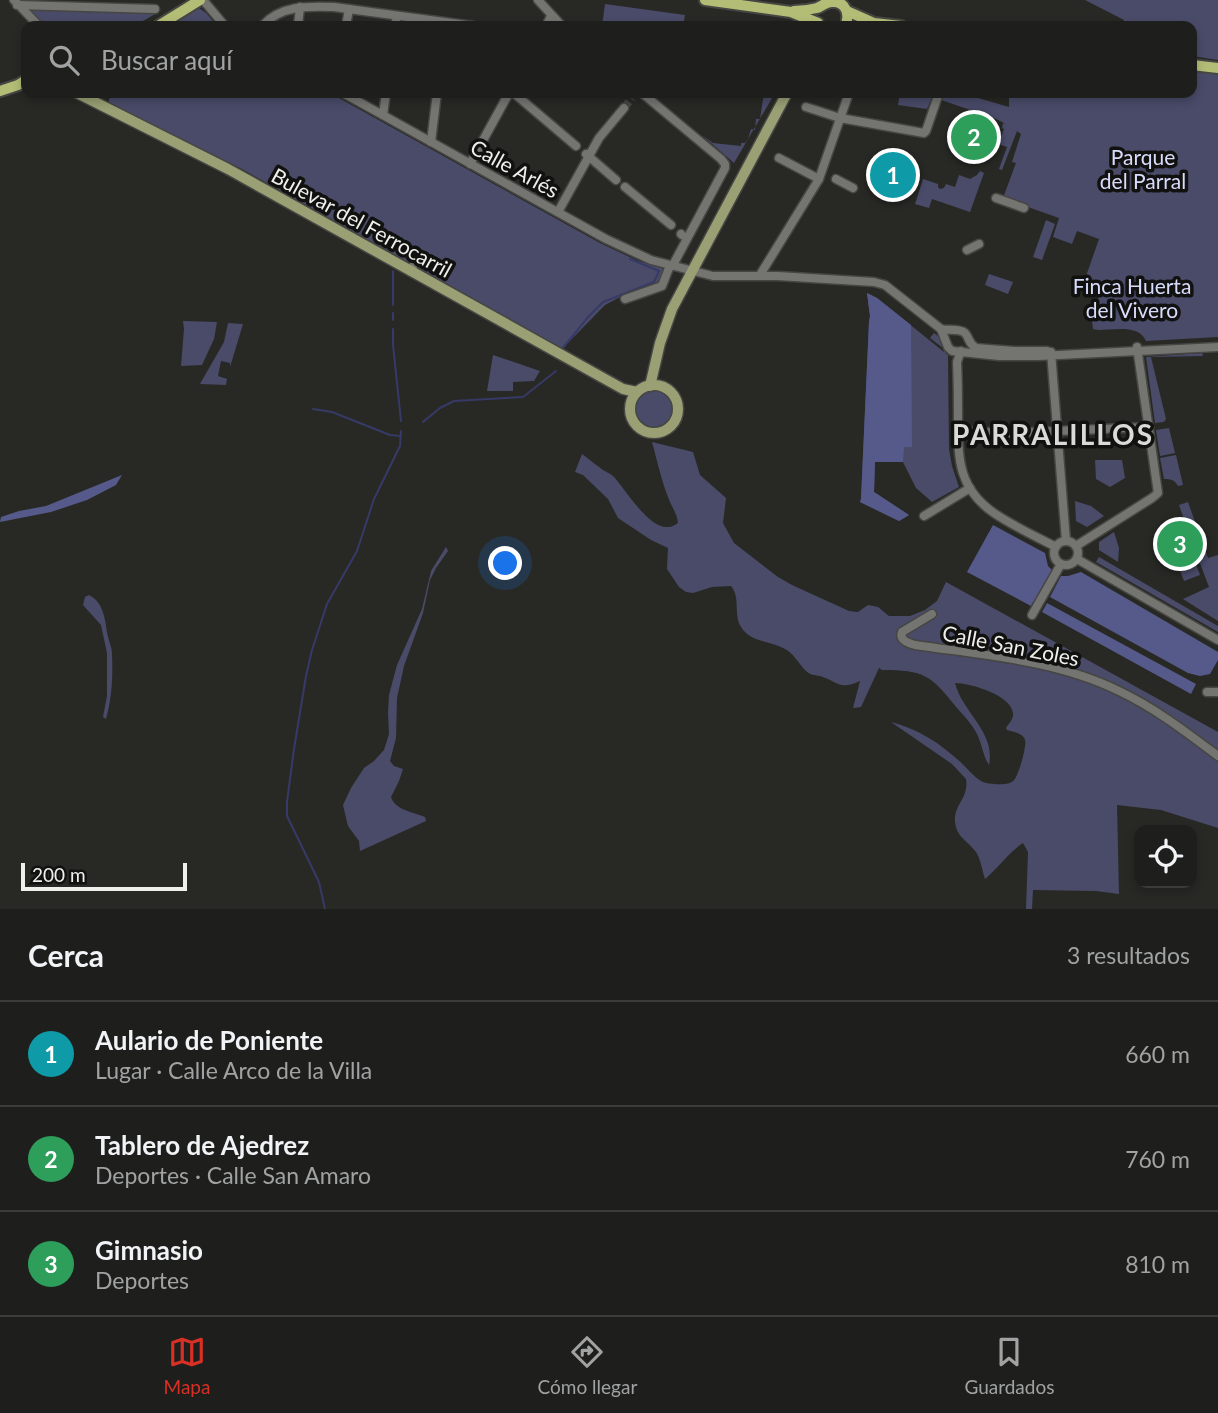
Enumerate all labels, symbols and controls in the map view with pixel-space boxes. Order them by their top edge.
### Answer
search box [21,21,1197,98]
icon: search [45,41,83,79]
text: Buscar aquí [101,44,232,76]
pin: 2 [951,111,997,163]
street label: Calle Arlés [466,134,564,202]
park label: Parque del Parral [1100,144,1186,193]
pin: 1 [870,149,916,201]
street label: Bulevar del Ferrocarril [267,162,457,282]
park label: Finca Huerta del Vivero [1073,273,1191,322]
district label: PARRALILLOS [952,417,1154,451]
pin: 3 [1157,518,1203,570]
your location [488,546,522,580]
street label: Calle San Zoles [940,619,1082,671]
map controls [1134,825,1197,888]
button: locate [1134,825,1197,888]
scale bar [21,860,187,892]
text: 200 m [32,863,86,886]
text: Cerca [28,937,104,973]
text: 3 resultados [1067,941,1190,969]
text: Aulario de Poniente [95,1024,323,1056]
text: 1 [44,1040,58,1068]
text: 660 m [1125,1040,1190,1068]
text: Lugar · Calle Arco de la Villa [95,1056,372,1084]
text: Tablero de Ajedrez [95,1129,309,1161]
text: 2 [44,1145,58,1173]
text: 760 m [1125,1145,1190,1173]
text: Deportes · Calle San Amaro [95,1161,371,1189]
text: Gimnasio [95,1234,203,1266]
text: 3 [44,1250,58,1278]
text: 810 m [1125,1250,1190,1278]
text: Deportes [95,1266,189,1294]
tab: Mapa [164,1333,210,1398]
tab: Cómo llegar [538,1333,637,1398]
tab: Guardados [964,1333,1054,1398]

